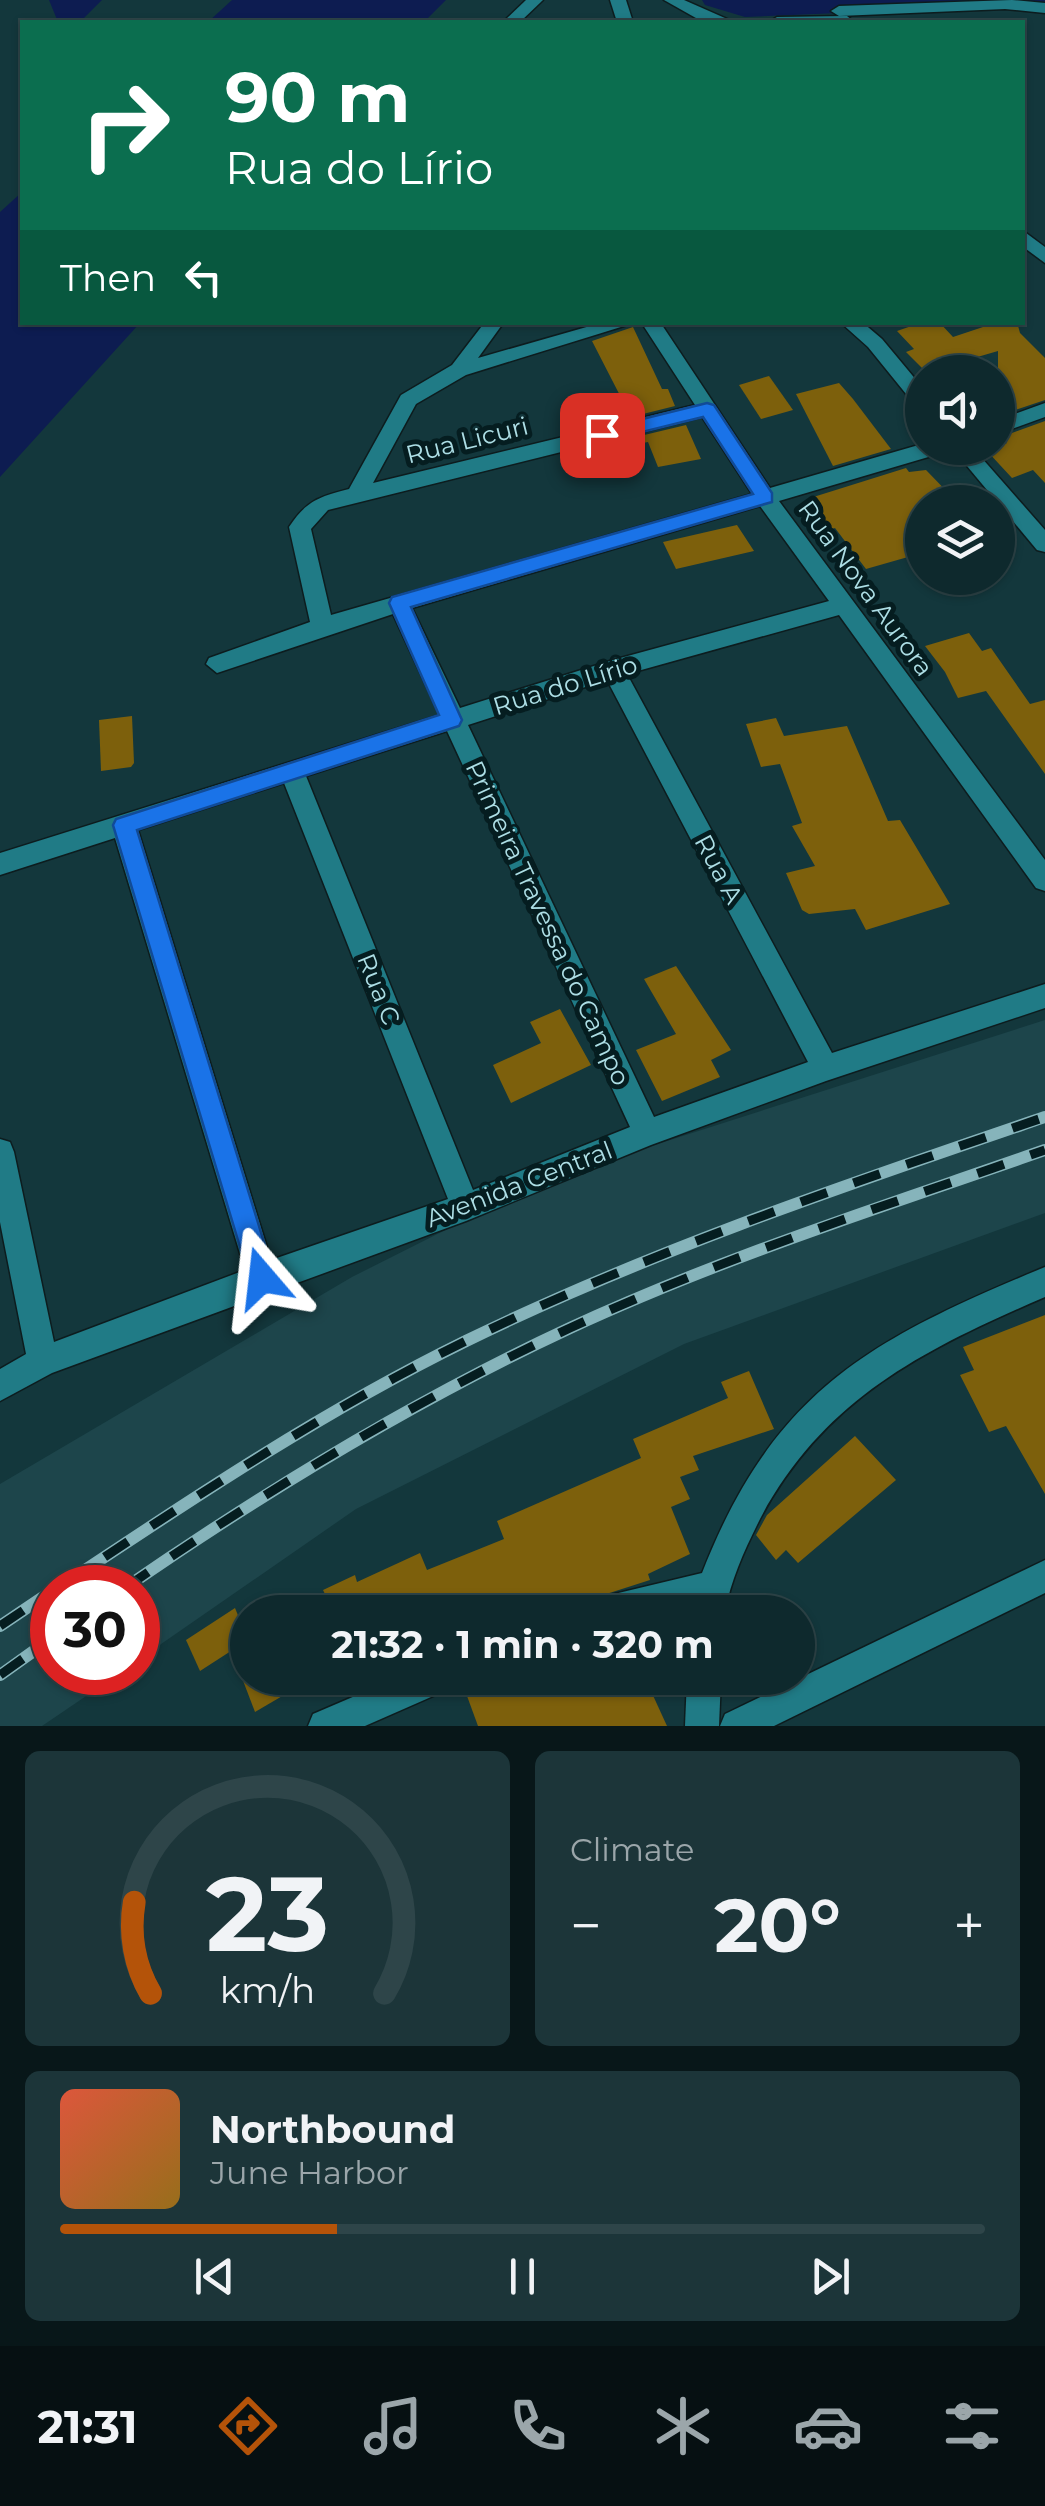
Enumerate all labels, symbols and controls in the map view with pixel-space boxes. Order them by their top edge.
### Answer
text: 90 m [225,54,410,140]
icon: right [60,60,190,190]
text: Rua do Lírio [225,140,493,195]
icon: left [176,250,231,305]
text: Then [60,254,156,301]
map controls [905,355,1015,595]
button: sound [905,355,1015,465]
pin [560,393,645,478]
icon: arrive [575,408,630,463]
street label: Rua Licuri [403,410,531,470]
button: layers [905,485,1015,595]
street label: Rua Nova Aurora [792,494,940,682]
street label: Rua do Lírio [489,649,641,721]
street label: Primeira Travessa do Campo [459,756,637,1090]
street label: Rua A [688,829,750,909]
street label: Rua C [351,949,407,1029]
street label: Avenida Central [422,1135,616,1233]
position arrow [210,1226,314,1330]
speed limit sign: 30 [30,1565,160,1695]
text: 21:32 · 1 min · 320 m [331,1621,714,1668]
text: Climate [570,1830,694,1869]
text: 23 [206,1850,329,1977]
text: 20° [714,1879,841,1971]
text: − [570,1892,602,1959]
text: + [953,1892,985,1959]
text: km/h [220,1968,315,2012]
text: Northbound [210,2106,455,2153]
text: June Harbor [210,2153,409,2192]
icon: previous [187,2249,242,2304]
icon: pause [495,2249,550,2304]
icon: next [803,2249,858,2304]
icon: directions [213,2391,283,2461]
icon: music [358,2391,428,2461]
icon: phone [503,2391,573,2461]
icon: climate [648,2391,718,2461]
icon: car [793,2391,863,2461]
icon: filters [937,2391,1007,2461]
text: 21:31 [37,2399,138,2454]

